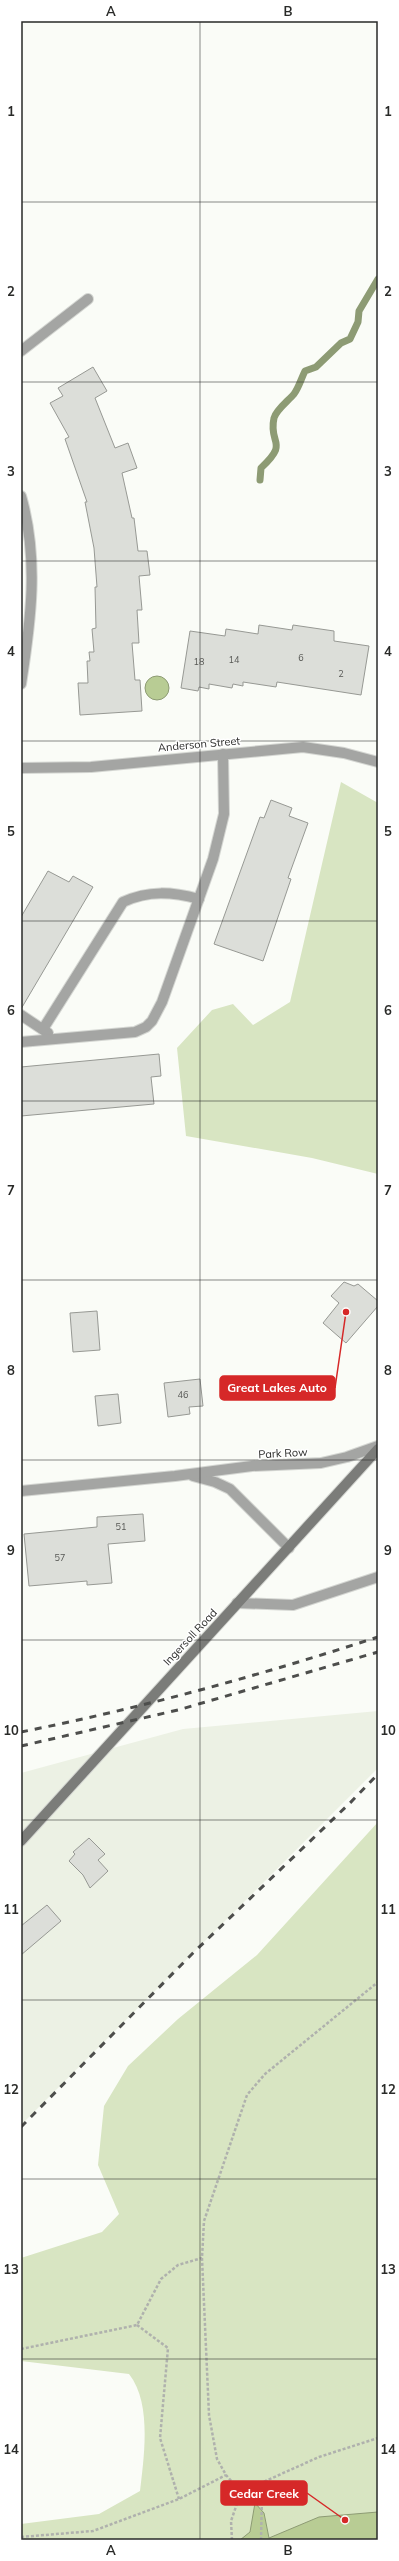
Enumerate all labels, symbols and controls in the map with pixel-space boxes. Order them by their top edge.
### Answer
text: A [106,3,116,19]
text: B [284,3,293,19]
text: 1 [7,103,15,119]
text: 1 [384,103,392,119]
text: 2 [7,283,15,299]
text: 2 [384,283,392,299]
text: 3 [7,463,15,479]
text: 3 [384,463,392,479]
text: 4 [7,643,15,659]
text: 4 [384,643,392,659]
house number: 6 [298,652,304,663]
house number: 14 [229,654,240,665]
house number: 18 [194,656,204,667]
house number: 2 [338,668,344,679]
street label: Anderson Street [157,733,241,755]
text: 5 [7,823,15,839]
text: 5 [384,823,392,839]
text: 6 [7,1002,15,1018]
text: 6 [384,1002,392,1018]
text: 7 [7,1182,15,1198]
text: 7 [384,1182,392,1198]
text: 8 [7,1362,15,1378]
text: 8 [384,1362,392,1378]
callout: Great Lakes Auto [220,1376,335,1400]
text: Great Lakes Auto [227,1380,327,1395]
house number: 46 [178,1389,188,1400]
street label: Park Row [258,1445,308,1461]
house number: 51 [116,1521,126,1532]
text: 9 [7,1542,15,1558]
text: 9 [384,1542,392,1558]
house number: 57 [55,1552,65,1563]
street label: Ingersoll Road [160,1606,220,1668]
text: 10 [3,1722,19,1738]
text: 10 [380,1722,396,1738]
text: 11 [3,1901,19,1917]
text: 11 [380,1901,396,1917]
text: 12 [3,2081,19,2097]
text: 12 [380,2081,396,2097]
text: 13 [3,2261,19,2277]
text: 13 [380,2261,396,2277]
text: 14 [3,2441,19,2457]
text: 14 [380,2441,396,2457]
callout: Cedar Creek [221,2481,307,2505]
text: Cedar Creek [229,2486,299,2501]
text: A [106,2542,116,2558]
text: B [284,2542,293,2558]

